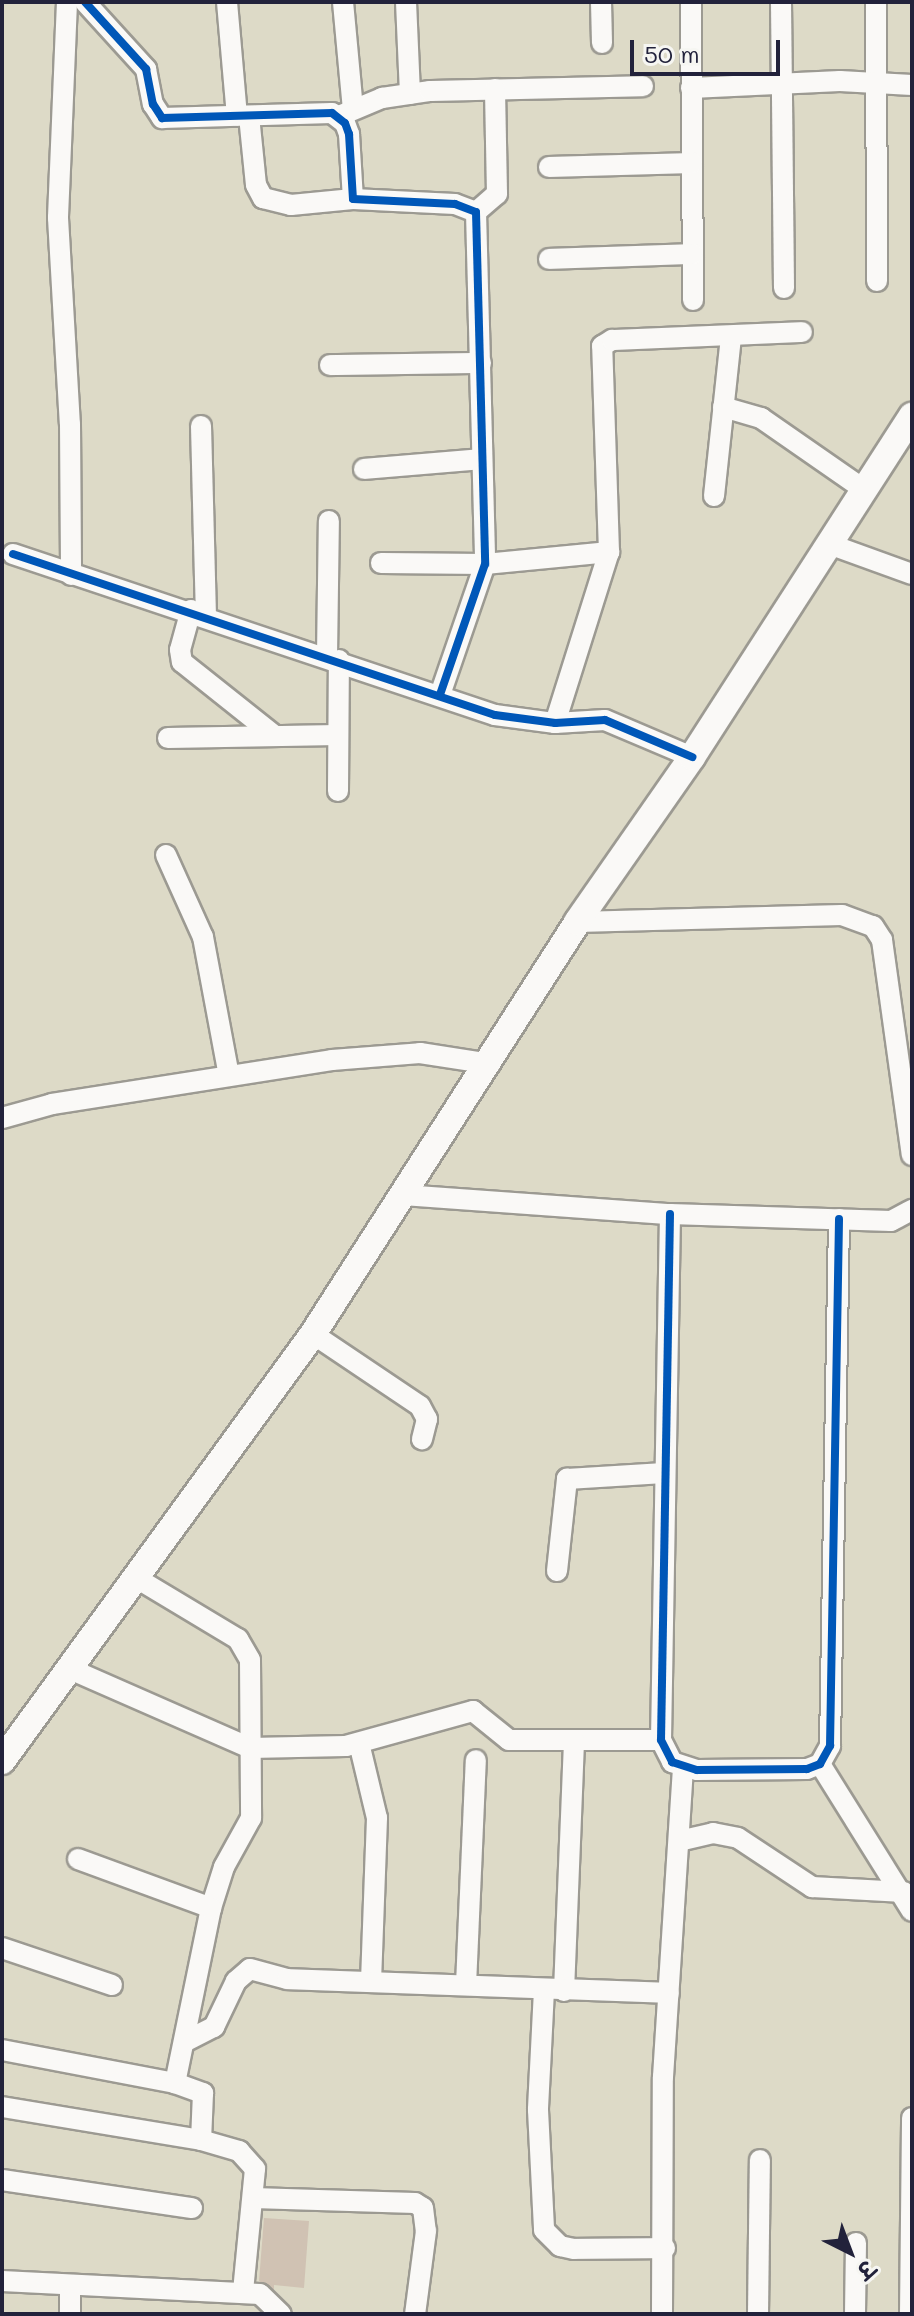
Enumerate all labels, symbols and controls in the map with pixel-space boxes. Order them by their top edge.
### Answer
scale bar [634,24,784,74]
text: 50 m [644,38,700,69]
north arrow [810,2212,890,2292]
text: उ [851,2255,882,2286]

